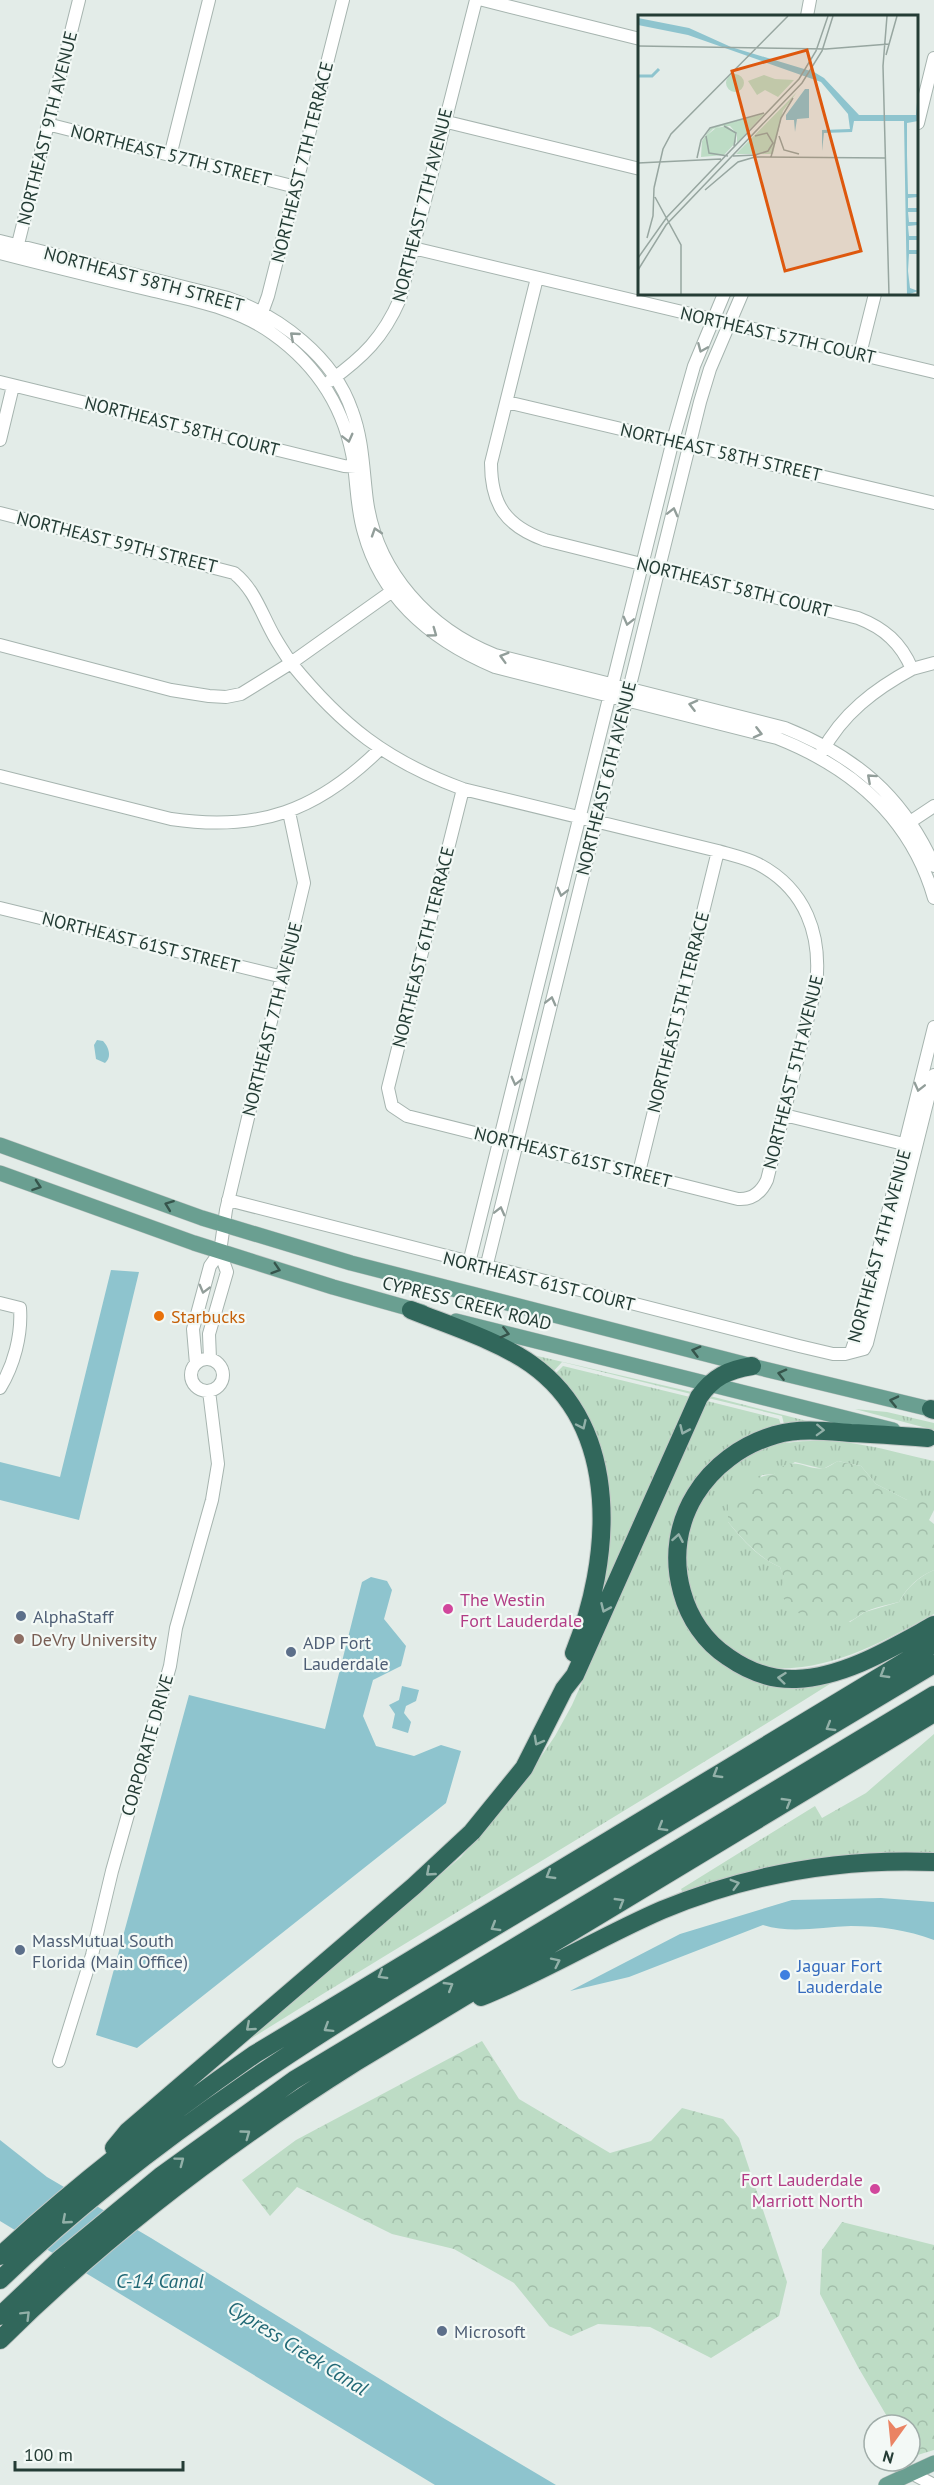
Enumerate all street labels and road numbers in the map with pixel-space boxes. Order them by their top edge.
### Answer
street label: NORTHEAST 9TH AVENUE [12,29,82,227]
street label: NORTHEAST 7TH TERRACE [266,59,338,265]
street label: NORTHEAST 7TH AVENUE [387,106,457,304]
street label: NORTHEAST 57TH STREET [68,119,274,191]
street label: NORTHEAST 58TH STREET [42,241,246,317]
street label: NORTHEAST 57TH COURT [678,301,878,369]
street label: NORTHEAST 58TH COURT [82,391,282,461]
street label: NORTHEAST 58TH STREET [618,418,824,486]
street label: NORTHEAST 59TH STREET [14,506,220,578]
street label: NORTHEAST 58TH COURT [634,552,834,622]
street label: NORTHEAST 6TH AVENUE [571,679,641,877]
street label: NORTHEAST 6TH TERRACE [387,844,459,1050]
street label: NORTHEAST 61ST STREET [40,906,242,978]
street label: NORTHEAST 5TH TERRACE [642,909,714,1115]
street label: NORTHEAST 7TH AVENUE [237,920,307,1118]
street label: NORTHEAST 5TH AVENUE [758,973,828,1171]
street label: NORTHEAST 61ST STREET [472,1121,674,1193]
street label: NORTHEAST 4TH AVENUE [842,1147,916,1345]
street label: NORTHEAST 61ST COURT [441,1246,637,1316]
street label: CYPRESS CREEK ROAD [380,1271,554,1335]
street label: CORPORATE DRIVE [116,1671,178,1819]

